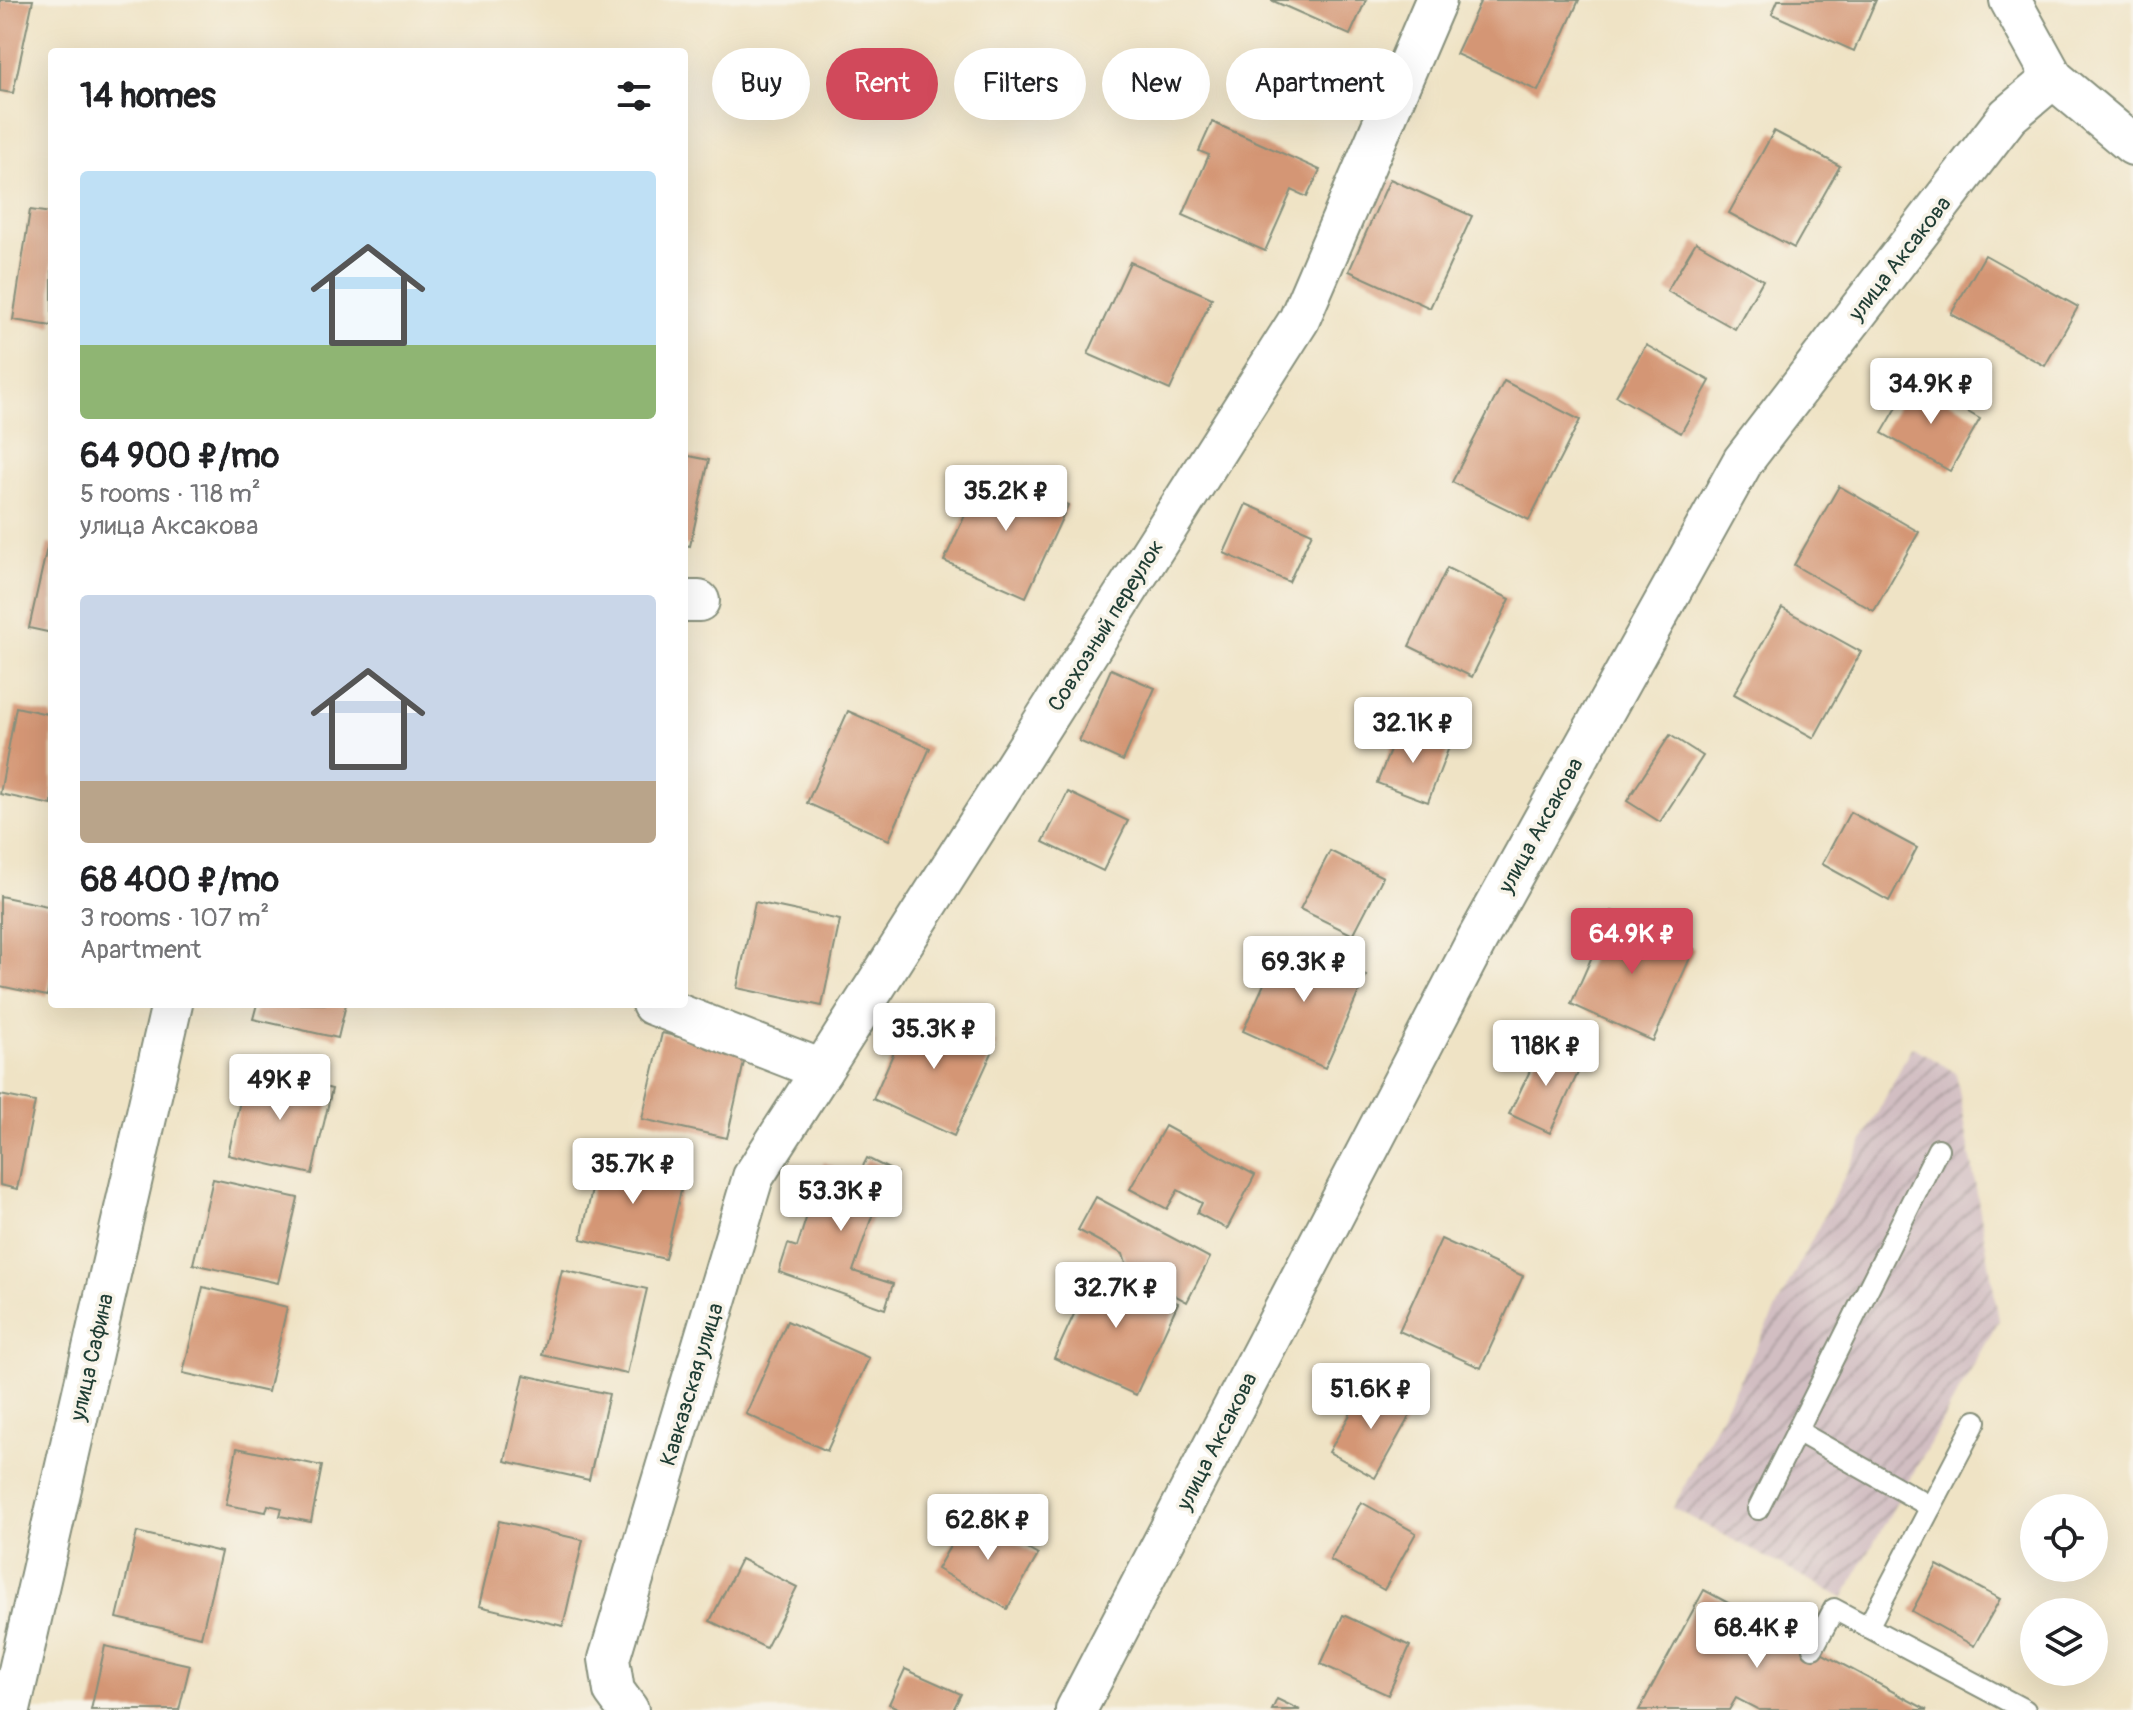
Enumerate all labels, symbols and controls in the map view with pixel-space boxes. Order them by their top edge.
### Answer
chip: Buy [712,48,810,120]
chip: Rent [826,48,938,120]
chip: Filters [954,48,1086,120]
chip: New [1102,48,1210,120]
chip: Apartment [1226,48,1413,120]
icon: filters [612,74,656,118]
text: 14 homes [80,75,216,118]
street label: улица Аксакова [1842,191,1957,327]
icon: home [296,223,440,367]
pin: 34.9K ₽ [1857,358,2005,426]
text: 34.9K ₽ [1888,368,1974,400]
text: 64 900 ₽/mo [80,435,279,478]
pin: 35.2K ₽ [932,465,1080,533]
text: 35.2K ₽ [963,475,1049,507]
text: 5 rooms · 118 m² [80,478,261,510]
text: улица Аксакова [80,510,258,542]
street label: Совхозный переулок [1042,534,1170,717]
icon: home [296,647,440,791]
pin: 32.1K ₽ [1339,697,1487,765]
text: 32.1K ₽ [1372,707,1454,739]
street label: улица Аксакова [1492,753,1590,899]
text: 68 400 ₽/mo [80,859,279,902]
text: 3 rooms · 107 m² [80,902,269,934]
pin: 64.9K ₽ [1558,908,1706,976]
text: 64.9K ₽ [1589,918,1675,950]
text: Apartment [80,934,201,966]
pin: 69.3K ₽ [1230,936,1378,1004]
text: 69.3K ₽ [1261,946,1347,978]
pin: 35.3K ₽ [860,1003,1008,1071]
text: 35.3K ₽ [891,1013,977,1045]
pin: 118K ₽ [1481,1020,1611,1088]
text: 118K ₽ [1511,1030,1581,1062]
pin: 49K ₽ [224,1054,336,1122]
text: 49K ₽ [247,1064,313,1096]
pin: 35.7K ₽ [559,1138,707,1206]
text: 35.7K ₽ [591,1148,675,1180]
pin: 53.3K ₽ [767,1165,915,1233]
text: 53.3K ₽ [798,1175,884,1207]
pin: 32.7K ₽ [1042,1262,1190,1330]
text: 32.7K ₽ [1073,1272,1159,1304]
street label: улица Сафина [63,1291,120,1425]
street label: Кавказская улица [654,1300,730,1469]
pin: 51.6K ₽ [1297,1363,1445,1431]
street label: улица Аксакова [1170,1368,1264,1516]
text: 51.6K ₽ [1330,1373,1412,1405]
pin: 62.8K ₽ [914,1494,1062,1562]
map controls [2020,1494,2108,1686]
button: locate [2020,1494,2108,1582]
text: 62.8K ₽ [945,1504,1031,1536]
button: layers [2020,1598,2108,1686]
pin: 68.4K ₽ [1683,1602,1831,1670]
text: 68.4K ₽ [1714,1612,1800,1644]

